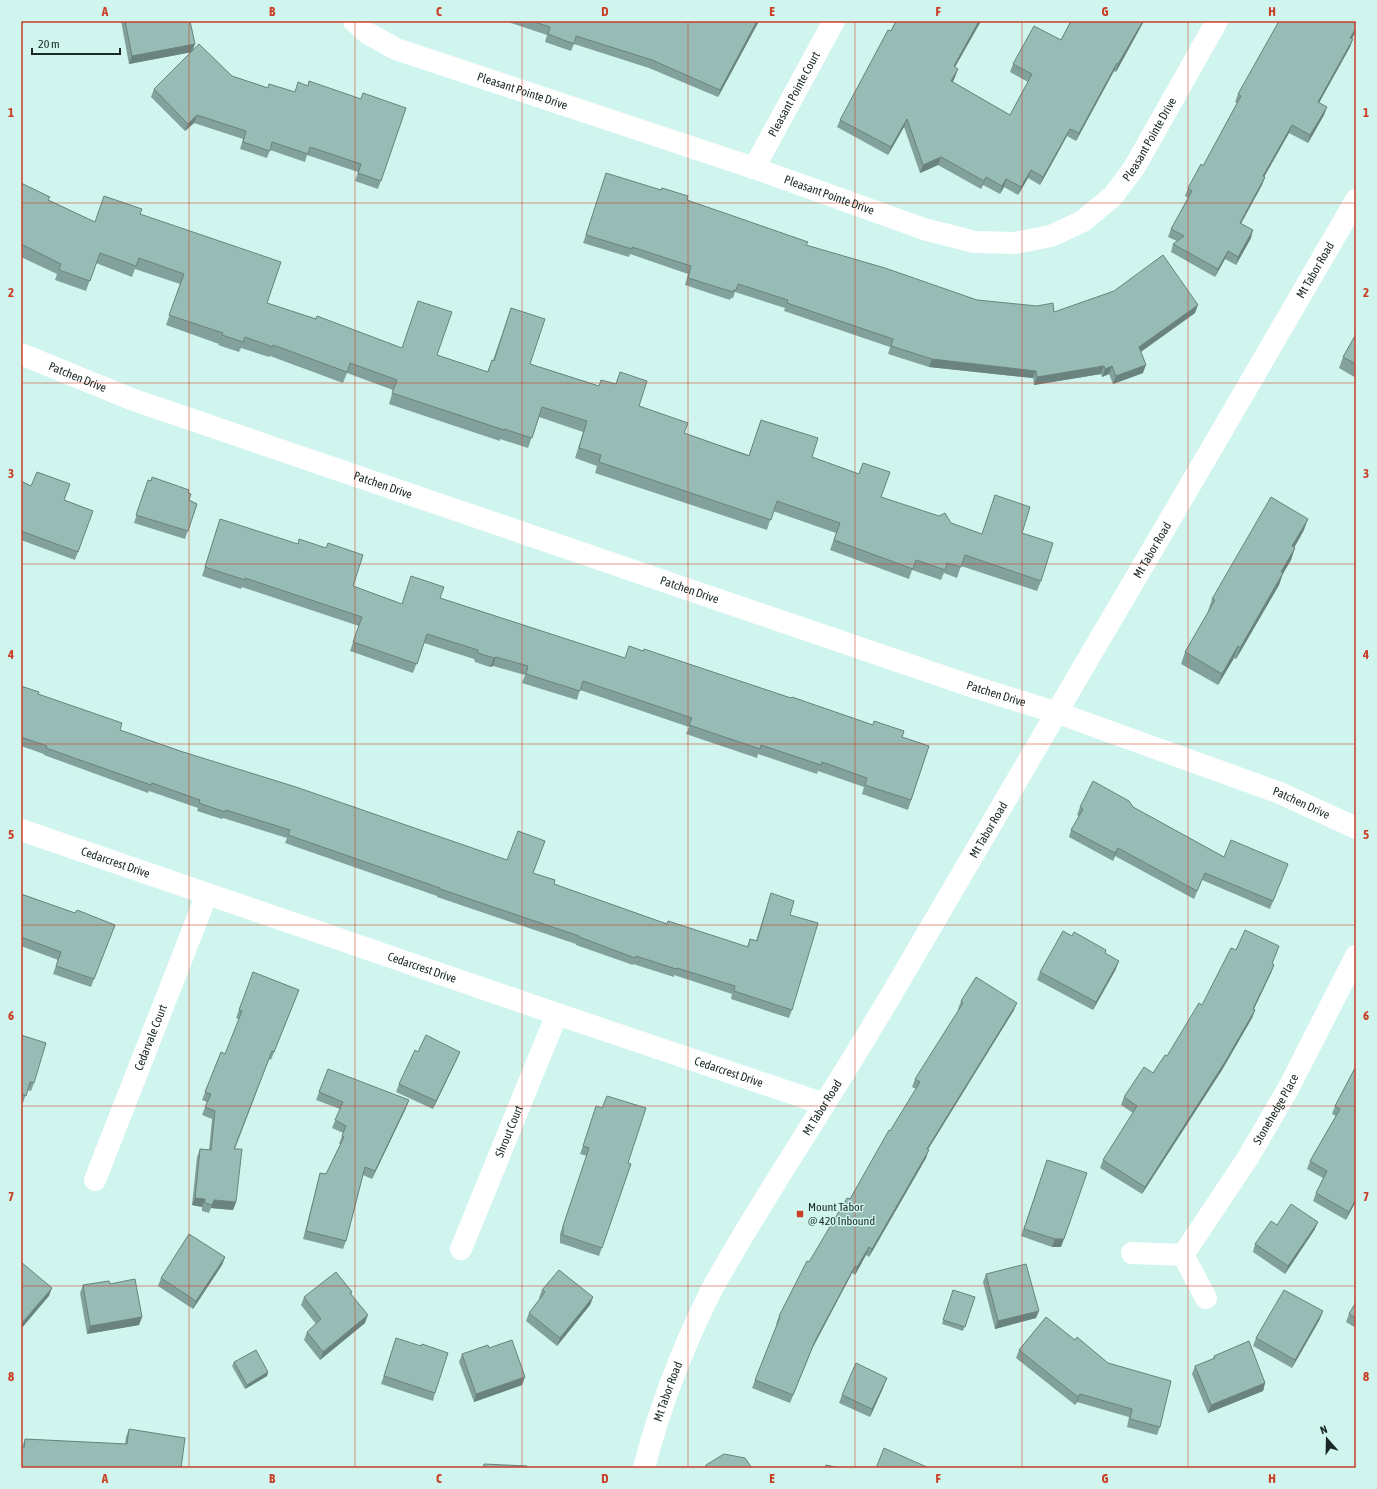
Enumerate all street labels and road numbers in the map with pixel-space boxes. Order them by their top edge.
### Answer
street label: Pleasant Pointe Court [765,49,823,139]
street label: Pleasant Pointe Drive [475,69,569,113]
street label: Pleasant Pointe Drive [1120,95,1179,184]
street label: Pleasant Pointe Drive [782,172,876,218]
street label: Mt Tabor Road [1294,239,1337,301]
street label: Patchen Drive [47,359,108,395]
street label: Patchen Drive [352,469,414,502]
street label: Mt Tabor Road [1131,520,1174,581]
street label: Patchen Drive [658,573,721,606]
street label: Patchen Drive [965,678,1028,710]
street label: Patchen Drive [1271,784,1332,822]
street label: Mt Tabor Road [967,799,1010,860]
street label: Cedarcrest Drive [79,844,152,881]
street label: Cedarcrest Drive [386,949,458,986]
street label: Cedarvale Court [132,1002,170,1073]
street label: Cedarcrest Drive [693,1054,765,1090]
street label: Stonehedge Place [1250,1072,1301,1147]
street label: Mt Tabor Road [800,1077,845,1138]
street label: Shrout Court [492,1103,526,1159]
street label: Mt Tabor Road [651,1360,685,1423]

